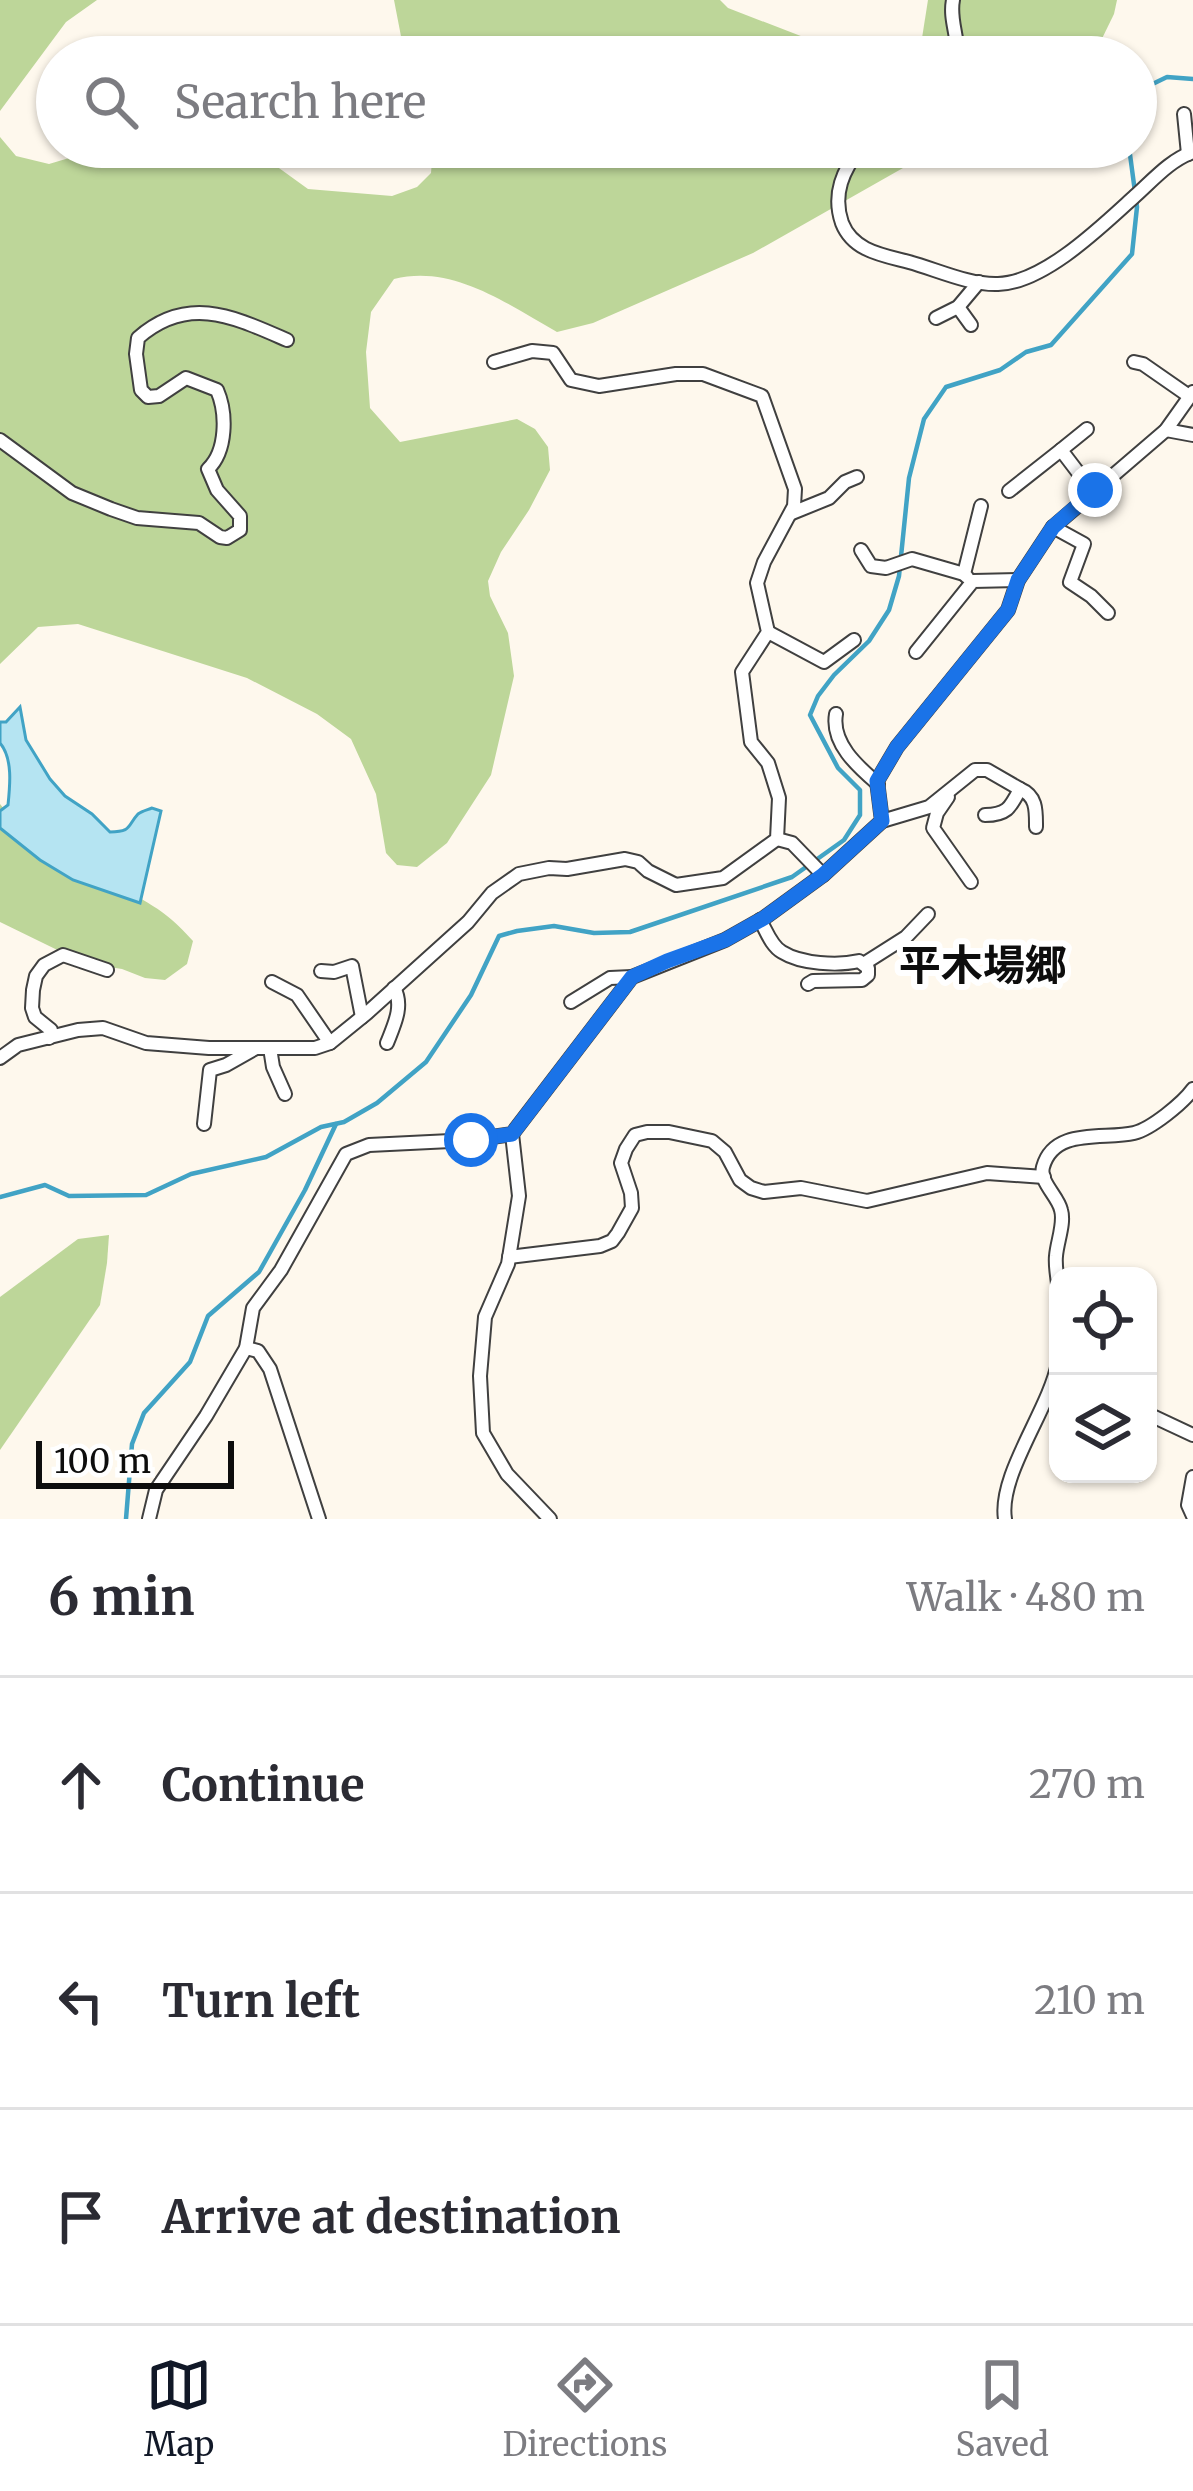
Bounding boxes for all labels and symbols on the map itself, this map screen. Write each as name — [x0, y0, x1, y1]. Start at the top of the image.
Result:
route end — [1068, 463, 1122, 517]
district label: 平木場郷 — [899, 939, 1067, 991]
route start — [444, 1113, 498, 1167]
scale bar — [36, 1435, 234, 1488]

